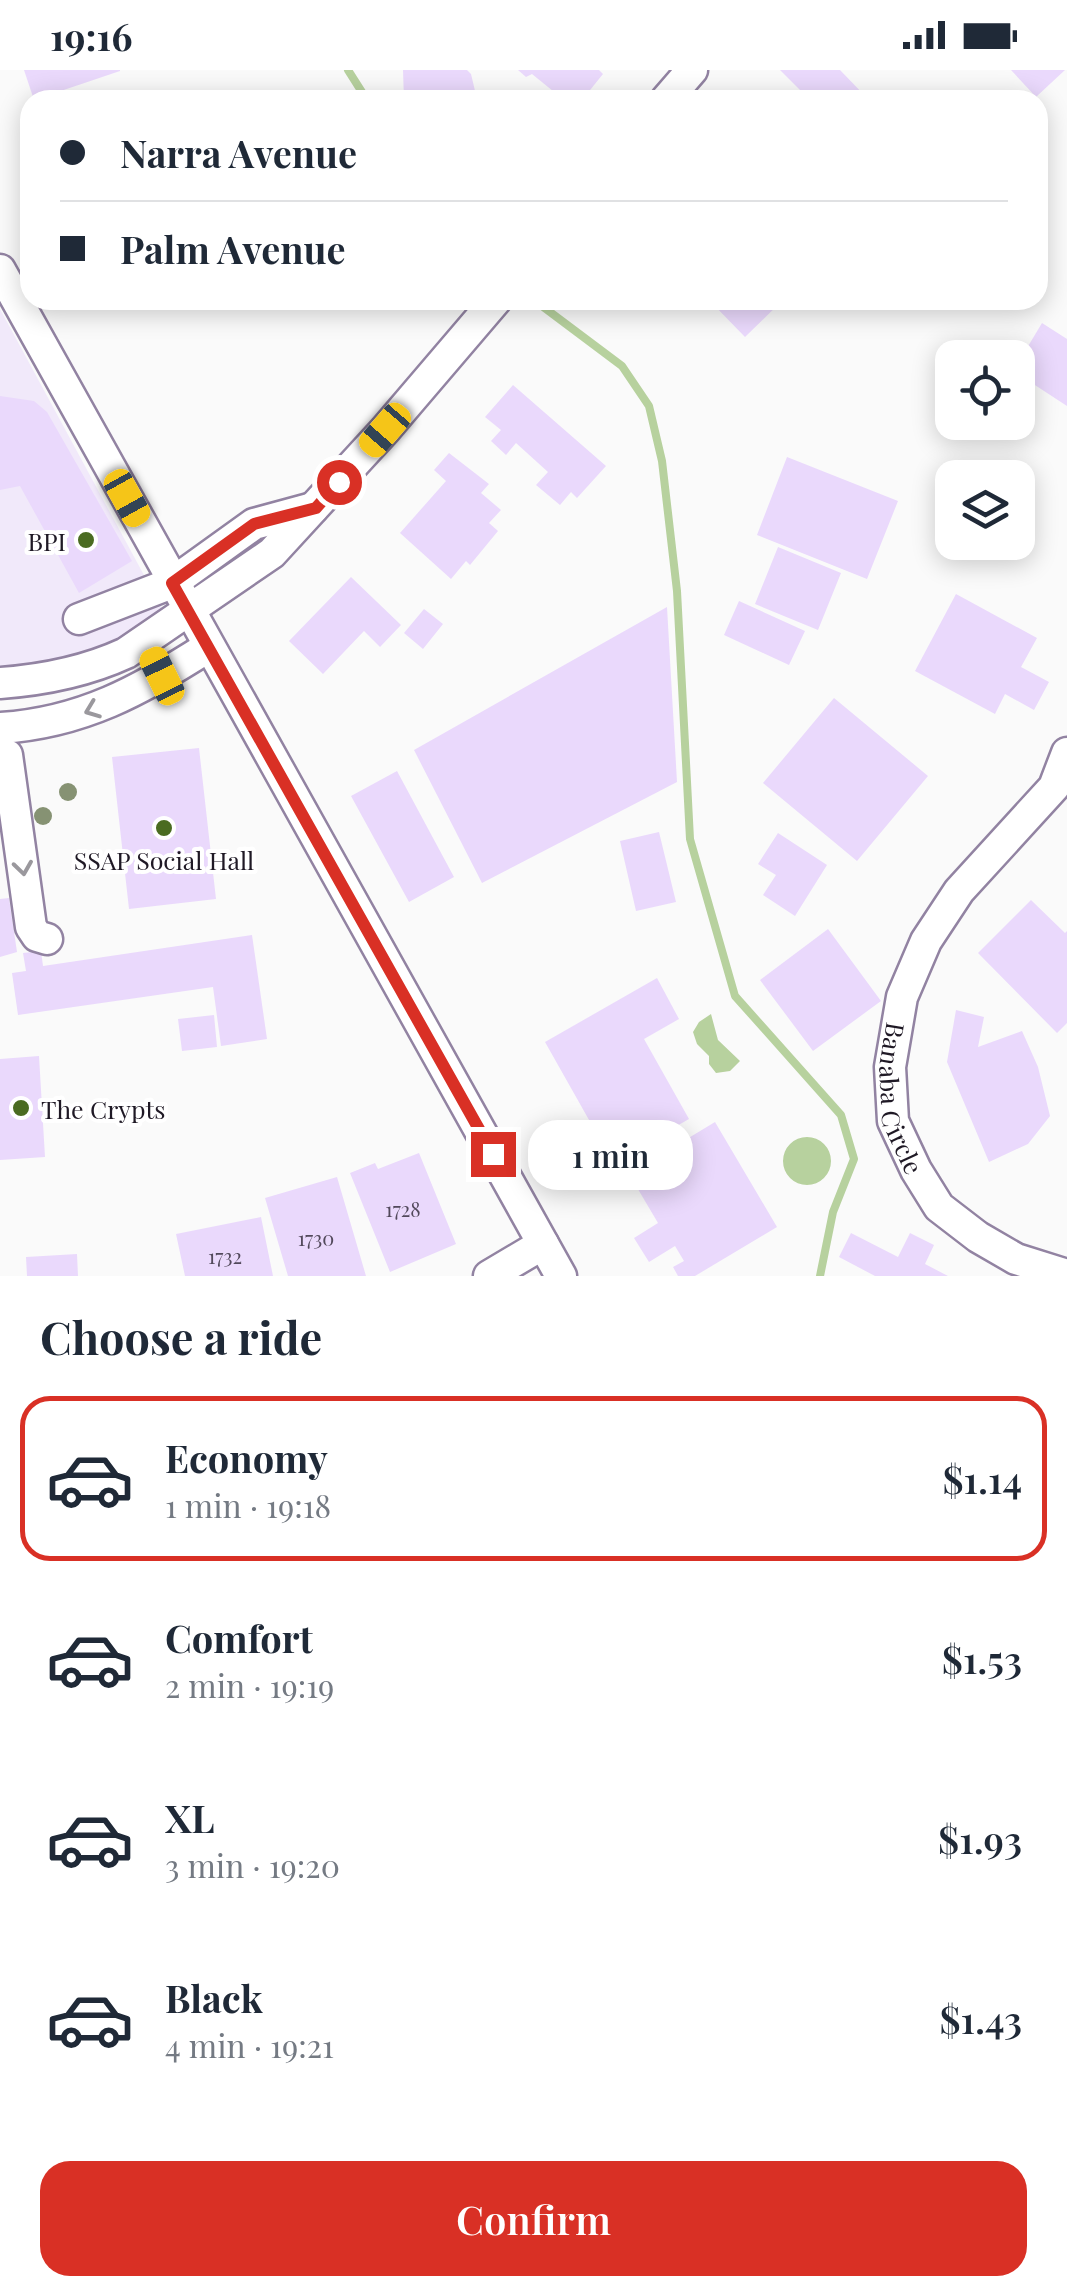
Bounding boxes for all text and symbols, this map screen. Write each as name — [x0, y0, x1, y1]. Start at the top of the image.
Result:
text: 19:16 — [50, 10, 132, 61]
text: Narra Avenue — [120, 127, 357, 178]
text: Palm Avenue — [120, 223, 346, 274]
map controls — [935, 340, 1035, 560]
button: locate — [935, 340, 1035, 440]
car — [354, 398, 416, 462]
route start — [317, 460, 362, 505]
button: layers — [935, 460, 1035, 560]
car — [99, 464, 155, 532]
place label: BPI — [27, 524, 66, 557]
marker: BPI — [75, 529, 97, 551]
car — [135, 642, 189, 710]
one-way arrow — [85, 698, 102, 719]
marker: SSAP Social Hall — [153, 817, 175, 839]
place label: SSAP Social Hall — [74, 843, 254, 876]
one-way arrow — [11, 860, 32, 877]
street label: Banaba Circle — [873, 1020, 932, 1179]
place label: The Crypts — [41, 1092, 165, 1125]
marker: The Crypts — [10, 1097, 32, 1119]
callout: 1 min — [528, 1119, 693, 1189]
route end — [471, 1132, 516, 1177]
text: 1 min — [572, 1133, 649, 1176]
house number: 1728 — [385, 1195, 421, 1222]
house number: 1730 — [298, 1224, 334, 1251]
house number: 1732 — [208, 1242, 242, 1269]
text: Choose a ride — [40, 1306, 322, 1366]
text: Economy — [165, 1432, 328, 1483]
icon: car — [45, 1434, 135, 1524]
text: $1.14 — [942, 1453, 1022, 1504]
text: 1 min · 19:18 — [165, 1483, 331, 1526]
text: Comfort — [165, 1612, 313, 1663]
icon: car — [45, 1614, 135, 1704]
text: $1.53 — [942, 1633, 1022, 1684]
text: 2 min · 19:19 — [165, 1663, 334, 1706]
text: XL — [165, 1792, 214, 1843]
icon: car — [45, 1794, 135, 1884]
text: $1.93 — [938, 1813, 1022, 1864]
text: 3 min · 19:20 — [165, 1843, 340, 1886]
text: Black — [165, 1972, 263, 2023]
icon: car — [45, 1974, 135, 2064]
text: $1.43 — [939, 1993, 1022, 2044]
text: 4 min · 19:21 — [165, 2023, 334, 2066]
button: Confirm — [40, 2161, 1027, 2276]

